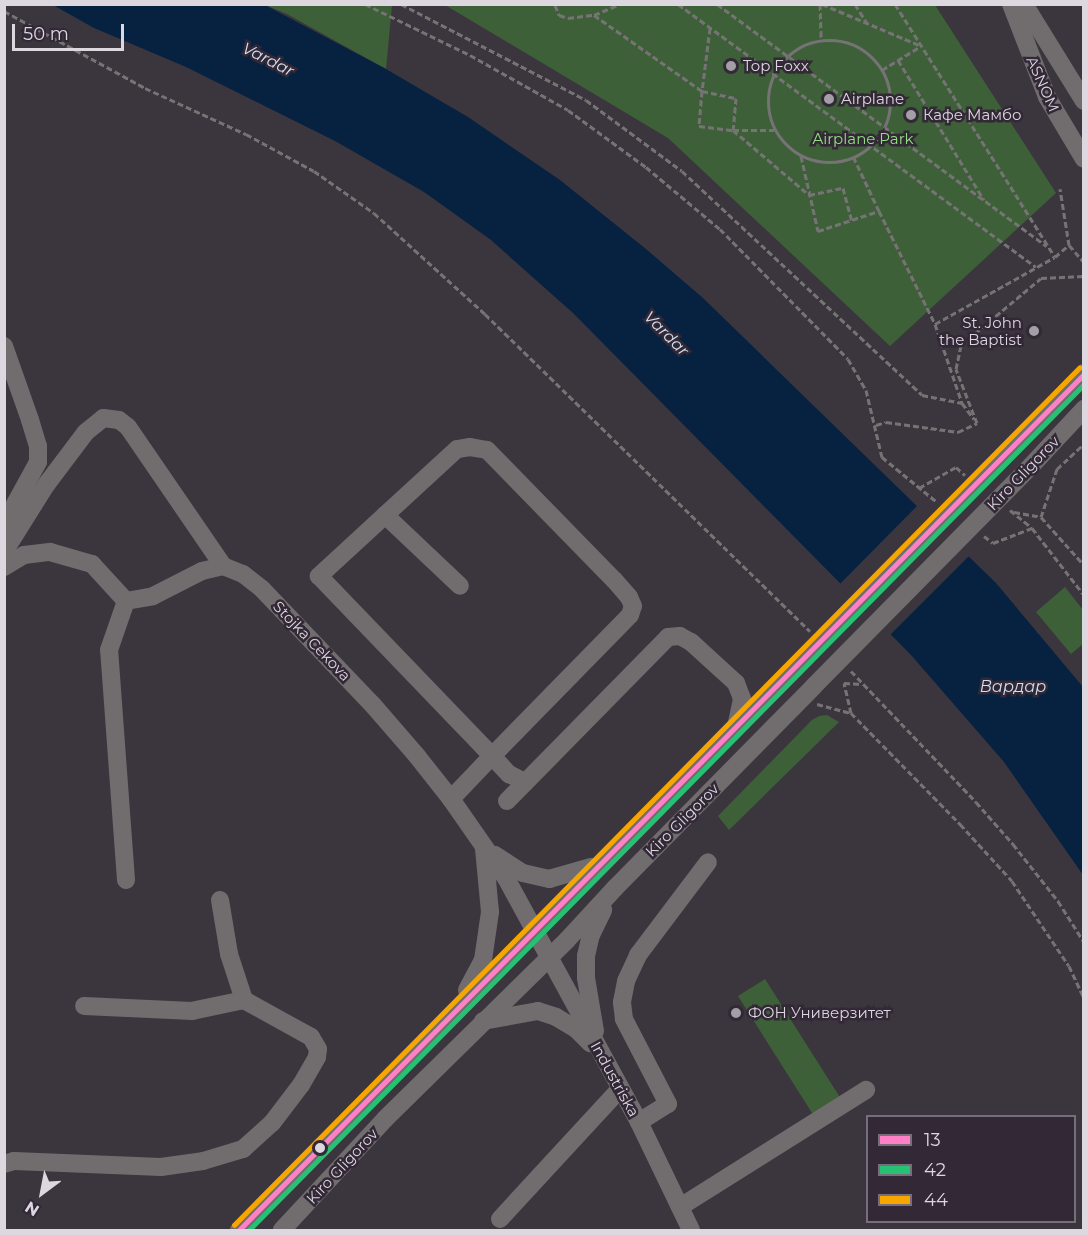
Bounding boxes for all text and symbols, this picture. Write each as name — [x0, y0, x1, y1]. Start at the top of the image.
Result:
scale bar — [15, 12, 128, 50]
text: 50 m — [23, 23, 69, 45]
water label: Vardar — [239, 39, 297, 81]
street label: ASNOM — [1023, 53, 1063, 115]
place label: Top Foxx — [743, 57, 809, 75]
marker: Top Foxx — [724, 59, 738, 73]
place label: Airplane — [841, 90, 904, 108]
marker: Airplane — [822, 92, 836, 106]
place label: Кафе Мамбо — [923, 106, 1021, 124]
marker: Кафе Мамбо — [904, 108, 918, 122]
park label: Airplane Park — [812, 130, 914, 148]
water label: Vardar — [640, 308, 692, 360]
place label: St. John the Baptist — [939, 313, 1022, 348]
marker: St. John the Baptist — [1027, 324, 1041, 338]
street label: Kiro Gligorov — [983, 432, 1063, 514]
street label: Stojka Cekova — [269, 597, 355, 685]
water label: Вардар — [980, 677, 1046, 697]
street label: Kiro Gligorov — [642, 780, 722, 860]
place label: ФОН Универзитет — [748, 1004, 891, 1022]
marker: ФОН Универзитет — [729, 1006, 743, 1020]
street label: Industriska — [587, 1038, 643, 1120]
legend — [866, 1115, 1076, 1223]
street label: Kiro Gligorov — [303, 1125, 381, 1207]
text: 13 — [924, 1129, 941, 1151]
unlabelled marker — [314, 1142, 326, 1154]
text: 42 — [924, 1159, 946, 1181]
north arrow — [12, 1163, 72, 1223]
text: 44 — [924, 1189, 948, 1211]
text: N — [22, 1197, 43, 1220]

